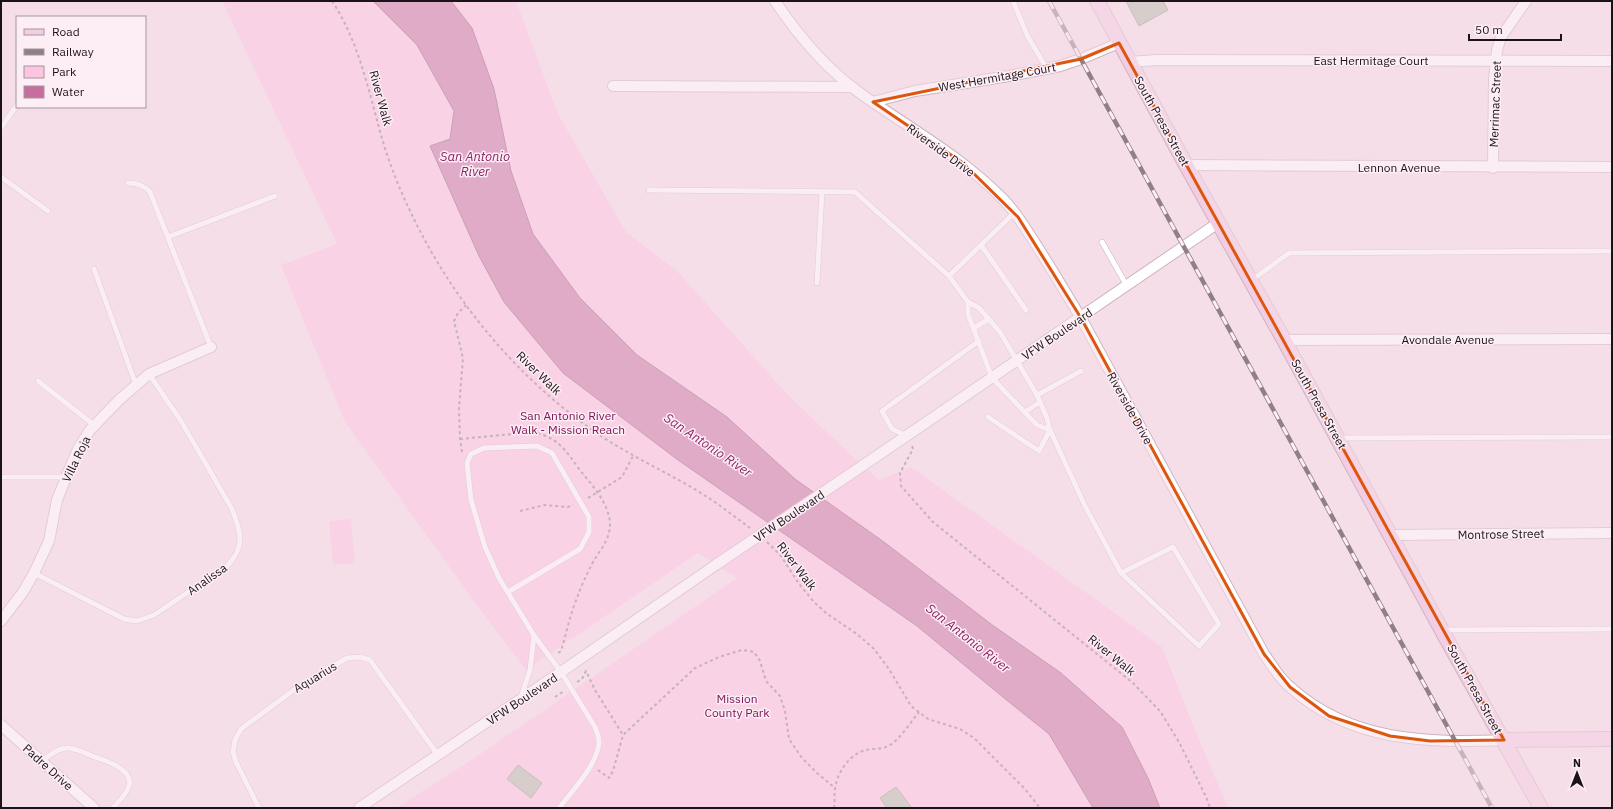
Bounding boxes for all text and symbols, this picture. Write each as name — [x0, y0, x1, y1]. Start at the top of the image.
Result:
legend — [16, 16, 146, 108]
scale bar — [1469, 16, 1561, 42]
text: 50 m — [1475, 22, 1503, 37]
text: Road — [52, 24, 80, 39]
text: Railway — [52, 44, 94, 59]
street label: East Hermitage Court — [1313, 53, 1429, 68]
street label: West Hermitage Court — [937, 59, 1057, 95]
street label: Merrimac Street — [1486, 60, 1504, 148]
text: Park — [52, 64, 77, 79]
street label: River Walk — [366, 69, 396, 128]
street label: South Presa Street — [1131, 73, 1193, 169]
text: Water — [52, 84, 85, 99]
street label: Riverside Drive — [904, 120, 978, 180]
water label: San Antonio River — [440, 148, 510, 180]
street label: Lennon Avenue — [1358, 160, 1441, 175]
street label: VFW Boulevard — [1019, 305, 1095, 363]
street label: Avondale Avenue — [1402, 332, 1495, 347]
street label: River Walk — [513, 348, 565, 399]
street label: South Presa Street — [1288, 356, 1350, 452]
street label: Riverside Drive — [1104, 369, 1156, 447]
park label: San Antonio River Walk - Mission Reach — [511, 408, 625, 437]
water label: San Antonio River — [661, 409, 756, 481]
street label: Villa Roja — [58, 433, 94, 485]
street label: VFW Boulevard — [751, 487, 827, 545]
street label: Montrose Street — [1458, 526, 1544, 542]
street label: River Walk — [774, 539, 821, 594]
street label: Analissa — [184, 560, 230, 598]
water label: San Antonio River — [922, 600, 1015, 677]
street label: River Walk — [1085, 631, 1139, 679]
street label: South Presa Street — [1444, 641, 1506, 737]
street label: Aquarius — [291, 658, 340, 696]
street label: VFW Boulevard — [484, 670, 560, 728]
park label: Mission County Park — [704, 691, 770, 720]
street label: Padre Drive — [20, 741, 76, 794]
north arrow — [1557, 753, 1597, 793]
text: N — [1573, 756, 1581, 770]

